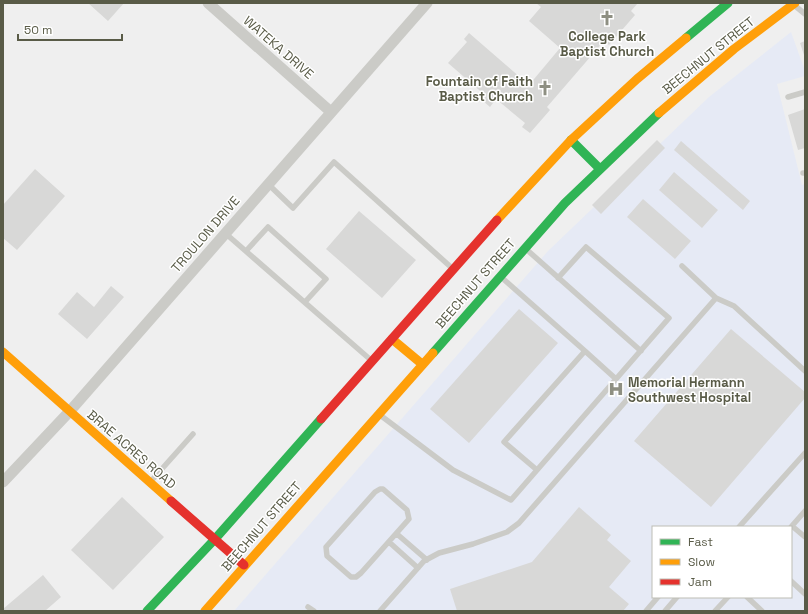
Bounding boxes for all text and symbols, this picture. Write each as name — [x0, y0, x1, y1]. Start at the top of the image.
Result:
church icon: College Park Baptist Church — [598, 9, 616, 27]
street label: WATEKA DRIVE — [240, 12, 317, 83]
street label: BEECHNUT STREET — [659, 13, 758, 98]
scale bar — [18, 16, 122, 42]
text: 50 m — [24, 22, 52, 38]
place label: College Park Baptist Church — [560, 28, 654, 60]
place label: Fountain of Faith Baptist Church — [426, 73, 533, 105]
church icon: Fountain of Faith Baptist Church — [536, 79, 554, 97]
street label: TROULON DRIVE — [167, 192, 243, 276]
street label: BEECHNUT STREET — [432, 235, 519, 332]
place label: Memorial Hermann Southwest Hospital — [628, 374, 751, 406]
hospital icon: Memorial Hermann Southwest Hospital — [607, 380, 625, 398]
street label: BRAE ACRES ROAD — [84, 406, 180, 493]
street label: BEECHNUT STREET — [218, 478, 305, 575]
legend — [652, 526, 792, 598]
text: Fast — [688, 534, 713, 550]
text: Slow — [688, 554, 715, 570]
text: Jam — [688, 574, 712, 590]

